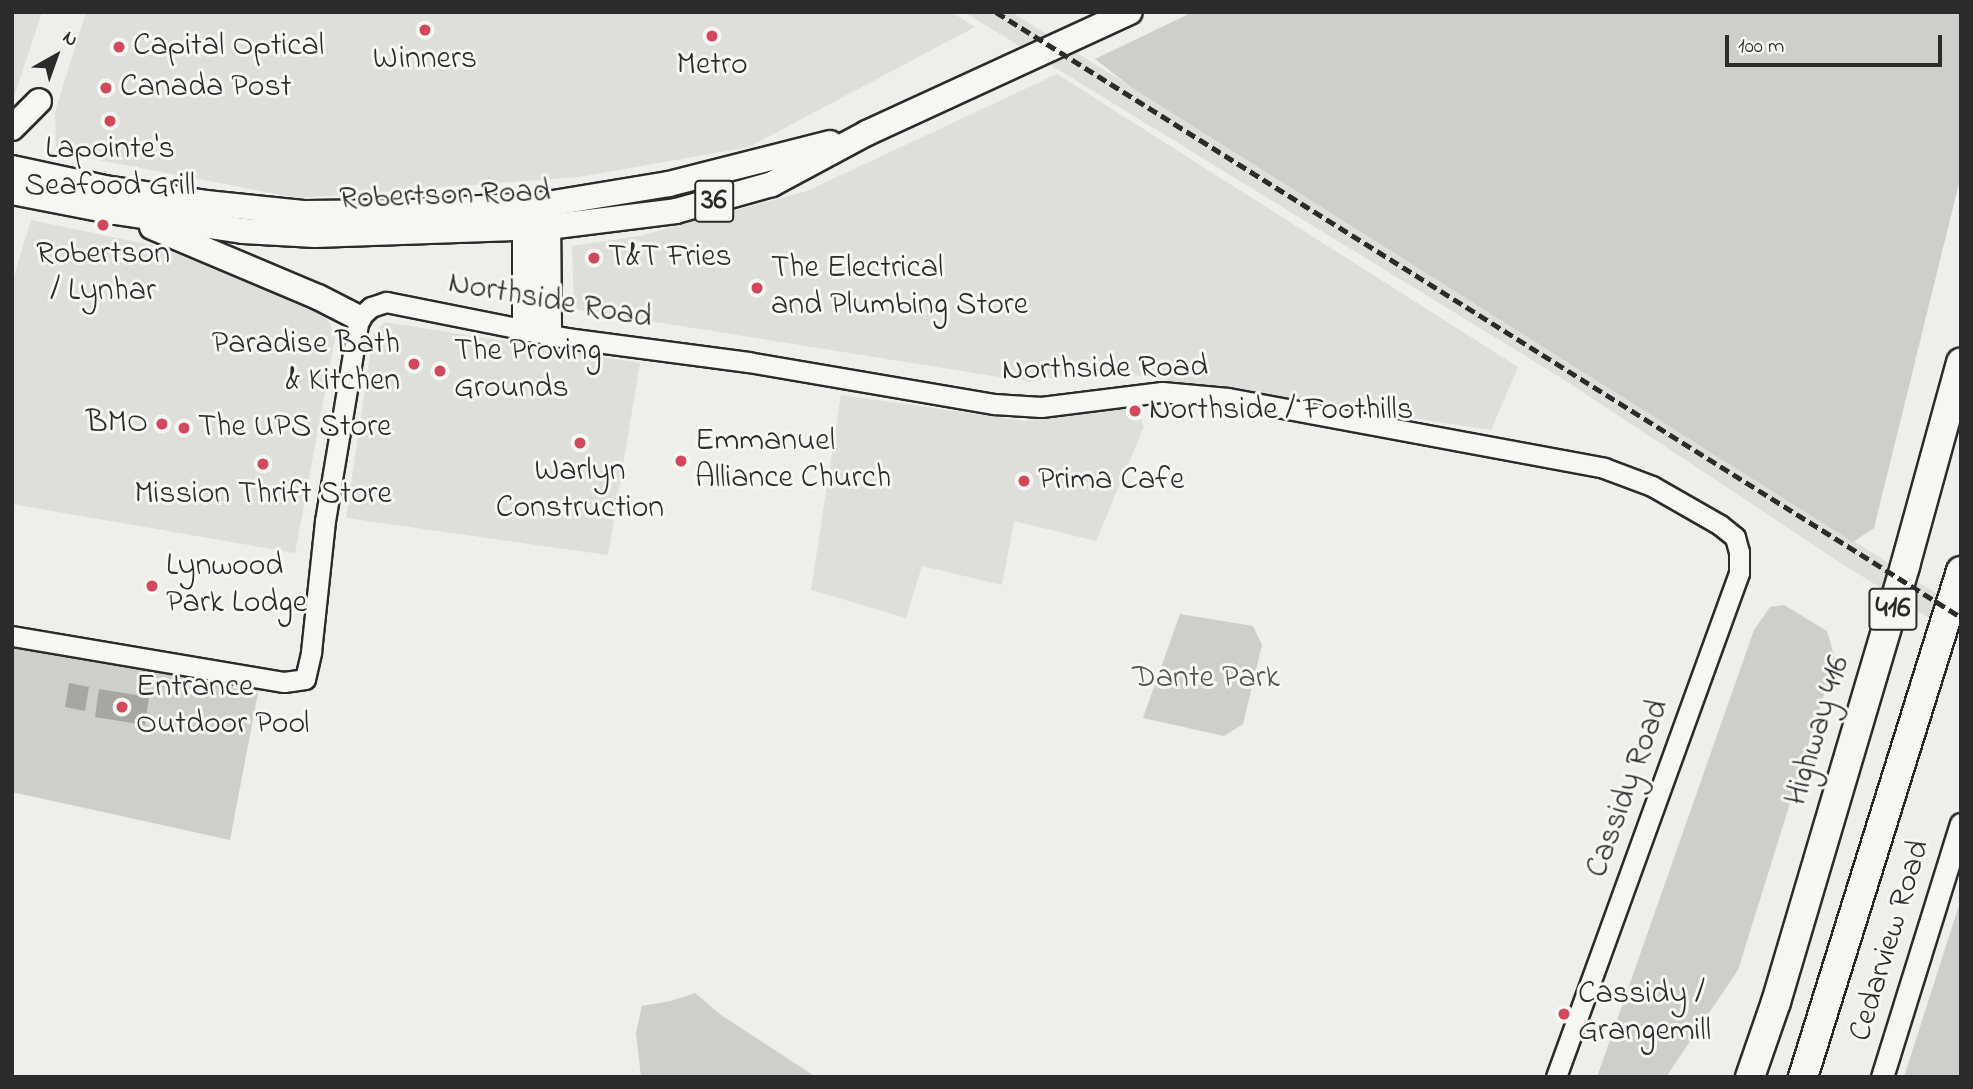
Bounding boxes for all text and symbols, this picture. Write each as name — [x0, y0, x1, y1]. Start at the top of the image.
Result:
north arrow — [21, 21, 91, 91]
scale bar — [1728, 21, 1945, 65]
marker: Winners — [417, 22, 433, 38]
text: N — [56, 25, 83, 54]
place label: Capital Optical — [133, 28, 324, 66]
marker: Metro — [704, 28, 720, 44]
text: 100 m — [1738, 32, 1784, 62]
marker: Capital Optical — [111, 39, 127, 55]
place label: Winners — [373, 41, 477, 79]
place label: Metro — [676, 47, 748, 85]
place label: Canada Post — [120, 69, 291, 107]
marker: Canada Post — [98, 80, 114, 96]
marker: Lapointe's Seafood Grill — [102, 113, 118, 129]
place label: Lapointe's Seafood Grill — [25, 132, 195, 207]
street label: Robertson Road — [339, 174, 551, 220]
road number: 36 — [693, 174, 735, 228]
marker: Robertson / Lynhar — [95, 217, 111, 233]
place label: Robertson / Lynhar — [36, 237, 170, 312]
place label: T&T Fries — [608, 239, 732, 277]
marker: T&T Fries — [586, 250, 602, 266]
place label: The Electrical and Plumbing Store — [771, 251, 1028, 326]
street label: Northside Road — [445, 265, 655, 339]
marker: The Electrical and Plumbing Store — [749, 280, 765, 296]
place label: Paradise Bath & Kitchen — [212, 327, 400, 402]
place label: The Proving Grounds — [454, 334, 601, 409]
street label: Northside Road — [1002, 349, 1208, 391]
marker: Paradise Bath & Kitchen — [406, 356, 422, 372]
marker: The Proving Grounds — [432, 363, 448, 379]
place label: Northside / Foothills — [1149, 392, 1413, 430]
marker: Northside / Foothills — [1127, 403, 1143, 419]
place label: BMO — [86, 405, 148, 443]
place label: The UPS Store — [198, 409, 391, 447]
marker: BMO — [154, 416, 170, 432]
marker: The UPS Store — [176, 420, 192, 436]
place label: Emmanuel Alliance Church — [695, 424, 891, 499]
marker: Warlyn Construction — [572, 435, 588, 451]
marker: Emmanuel Alliance Church — [673, 453, 689, 469]
place label: Warlyn Construction — [496, 454, 664, 529]
marker: Mission Thrift Store — [255, 456, 271, 472]
place label: Prima Cafe — [1038, 462, 1184, 500]
marker: Prima Cafe — [1016, 473, 1032, 489]
place label: Mission Thrift Store — [134, 476, 392, 514]
place label: Lynwood Park Lodge — [166, 549, 307, 624]
marker: Lynwood Park Lodge — [144, 578, 160, 594]
road number: 416 — [1867, 582, 1919, 636]
street label: Highway 416 — [1778, 652, 1860, 810]
park label: Dante Park — [1132, 660, 1280, 698]
place label: Entrance Outdoor Pool — [136, 670, 309, 745]
street label: Cassidy Road — [1579, 695, 1679, 883]
marker: Entrance Outdoor Pool — [114, 699, 130, 715]
street label: Cedarview Road — [1842, 836, 1940, 1046]
place label: Cassidy / Grangemill — [1578, 977, 1711, 1052]
marker: Cassidy / Grangemill — [1556, 1006, 1572, 1022]

